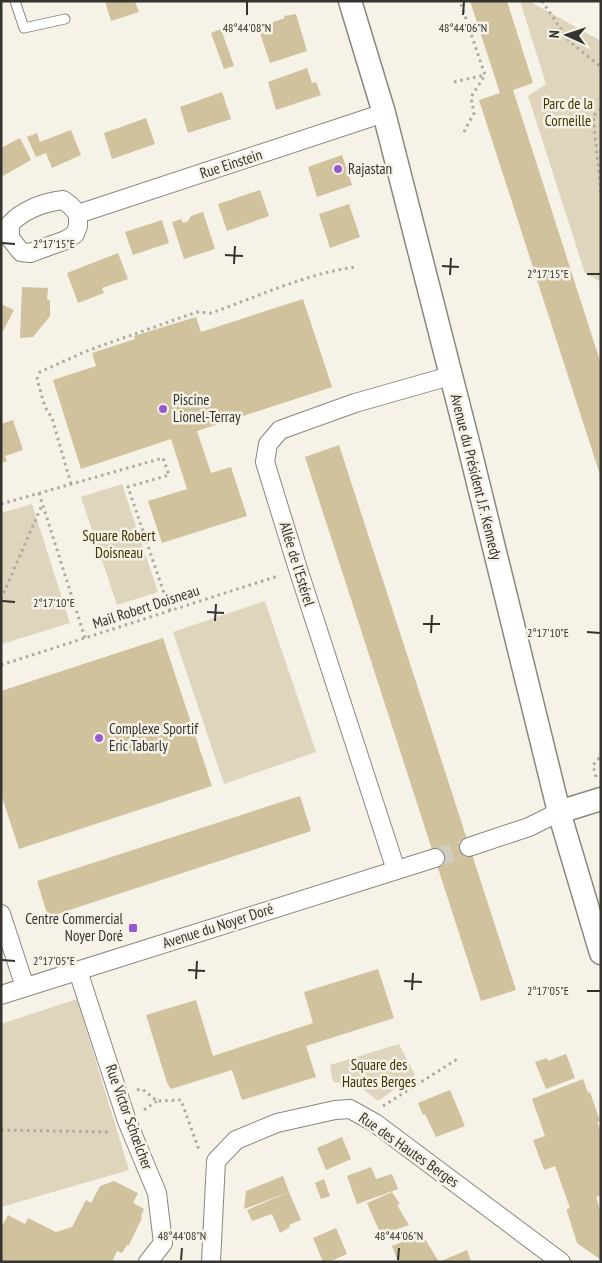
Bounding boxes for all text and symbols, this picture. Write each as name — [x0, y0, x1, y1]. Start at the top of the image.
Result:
north arrow — [542, 10, 592, 60]
text: 48°44'08"N — [223, 20, 271, 35]
text: 48°44'06"N — [439, 20, 487, 35]
text: N — [545, 30, 563, 39]
park label: Parc de la Corneille — [543, 94, 593, 130]
street label: Rue Einstein — [197, 145, 264, 183]
place label: Rajastan — [348, 159, 392, 178]
marker: Rajastan — [332, 163, 344, 175]
text: 2°17'15"E — [33, 236, 75, 251]
text: 2°17'15"E — [527, 266, 569, 281]
place label: Piscine Lionel-Terray — [173, 390, 241, 426]
street label: Avenue du Président J.F. Kennedy — [447, 392, 506, 562]
marker: Piscine Lionel-Terray — [157, 403, 169, 415]
street label: Allée de l'Estérel — [276, 519, 319, 609]
park label: Square Robert Doisneau — [82, 526, 156, 562]
street label: Mail Robert Doisneau — [90, 580, 202, 633]
text: 2°17'10"E — [33, 595, 75, 610]
text: 2°17'10"E — [527, 625, 569, 640]
place label: Complexe Sportif Eric Tabarly — [109, 719, 199, 755]
marker: Complexe Sportif Eric Tabarly — [93, 732, 105, 744]
street label: Avenue du Noyer Doré — [160, 899, 276, 952]
place label: Centre Commercial Noyer Doré — [25, 909, 123, 945]
marker: Centre Commercial Noyer Doré — [127, 922, 139, 934]
text: 2°17'05"E — [33, 953, 75, 968]
text: 2°17'05"E — [527, 983, 569, 998]
park label: Square des Hautes Berges — [342, 1055, 416, 1091]
street label: Rue Victor Schœlcher — [102, 1062, 158, 1173]
street label: Rue des Hautes Berges — [355, 1108, 463, 1191]
text: 48°44'08"N — [158, 1228, 206, 1243]
text: 48°44'06"N — [375, 1228, 423, 1243]

